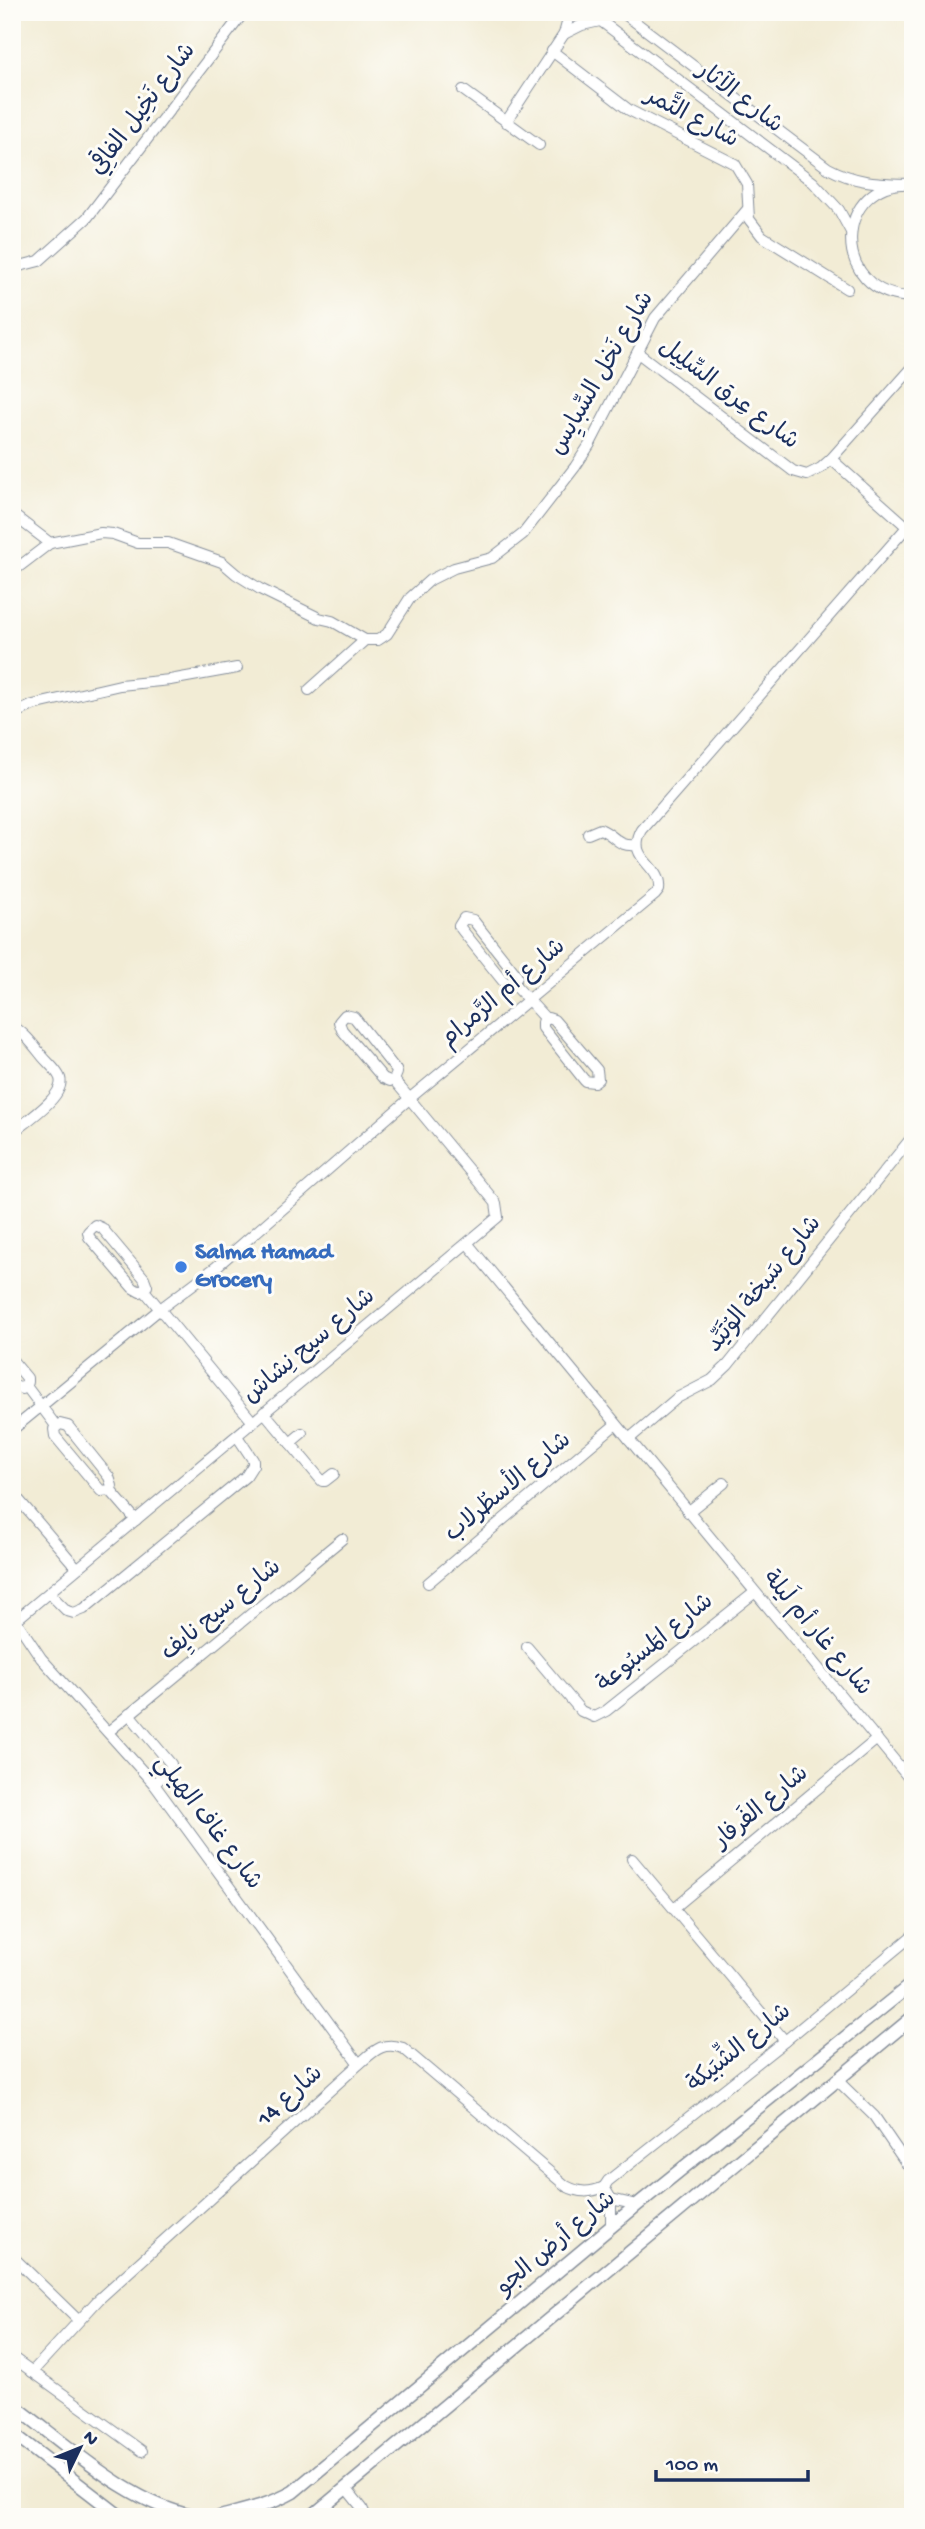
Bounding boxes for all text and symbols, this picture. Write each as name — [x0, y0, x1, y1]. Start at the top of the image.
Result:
street label: شارع نَخِيل الفاقِي — [81, 35, 203, 182]
street label: شارع الآثار — [689, 53, 790, 141]
street label: شارع التَّمر — [637, 77, 745, 156]
street label: شارع نَخل السِّبايِس — [543, 286, 662, 462]
street label: شارع عِرق السِّلِيل — [652, 332, 804, 457]
street label: شارع أم الرَّمرام — [433, 930, 573, 1056]
street label: شارع سَبخة الوُتَيِّد — [700, 1210, 829, 1359]
place label: Salma Hamad Grocery — [195, 1239, 335, 1296]
marker: Salma Hamad Grocery — [173, 1259, 189, 1275]
street label: شارع سيح نِشاش — [238, 1283, 382, 1411]
street label: شارع الأسطُرلاب — [436, 1422, 578, 1549]
street label: شارع سيح نايِف — [156, 1554, 289, 1669]
street label: شارع غار أم لَيلة — [755, 1562, 881, 1703]
street label: شارع المَسبُوعة — [592, 1588, 720, 1700]
street label: شارع غاف الهيلي — [144, 1750, 267, 1898]
street label: شارع الفَرفار — [705, 1757, 815, 1857]
street label: شارع الشِّبَيكة — [677, 1992, 798, 2100]
street label: شارع 14 — [251, 2060, 330, 2135]
street label: شارع أرض الجو — [488, 2182, 623, 2303]
north arrow — [46, 2414, 116, 2484]
text: N — [77, 2426, 103, 2451]
scale bar — [656, 2438, 808, 2482]
text: 100 m — [665, 2454, 718, 2479]

